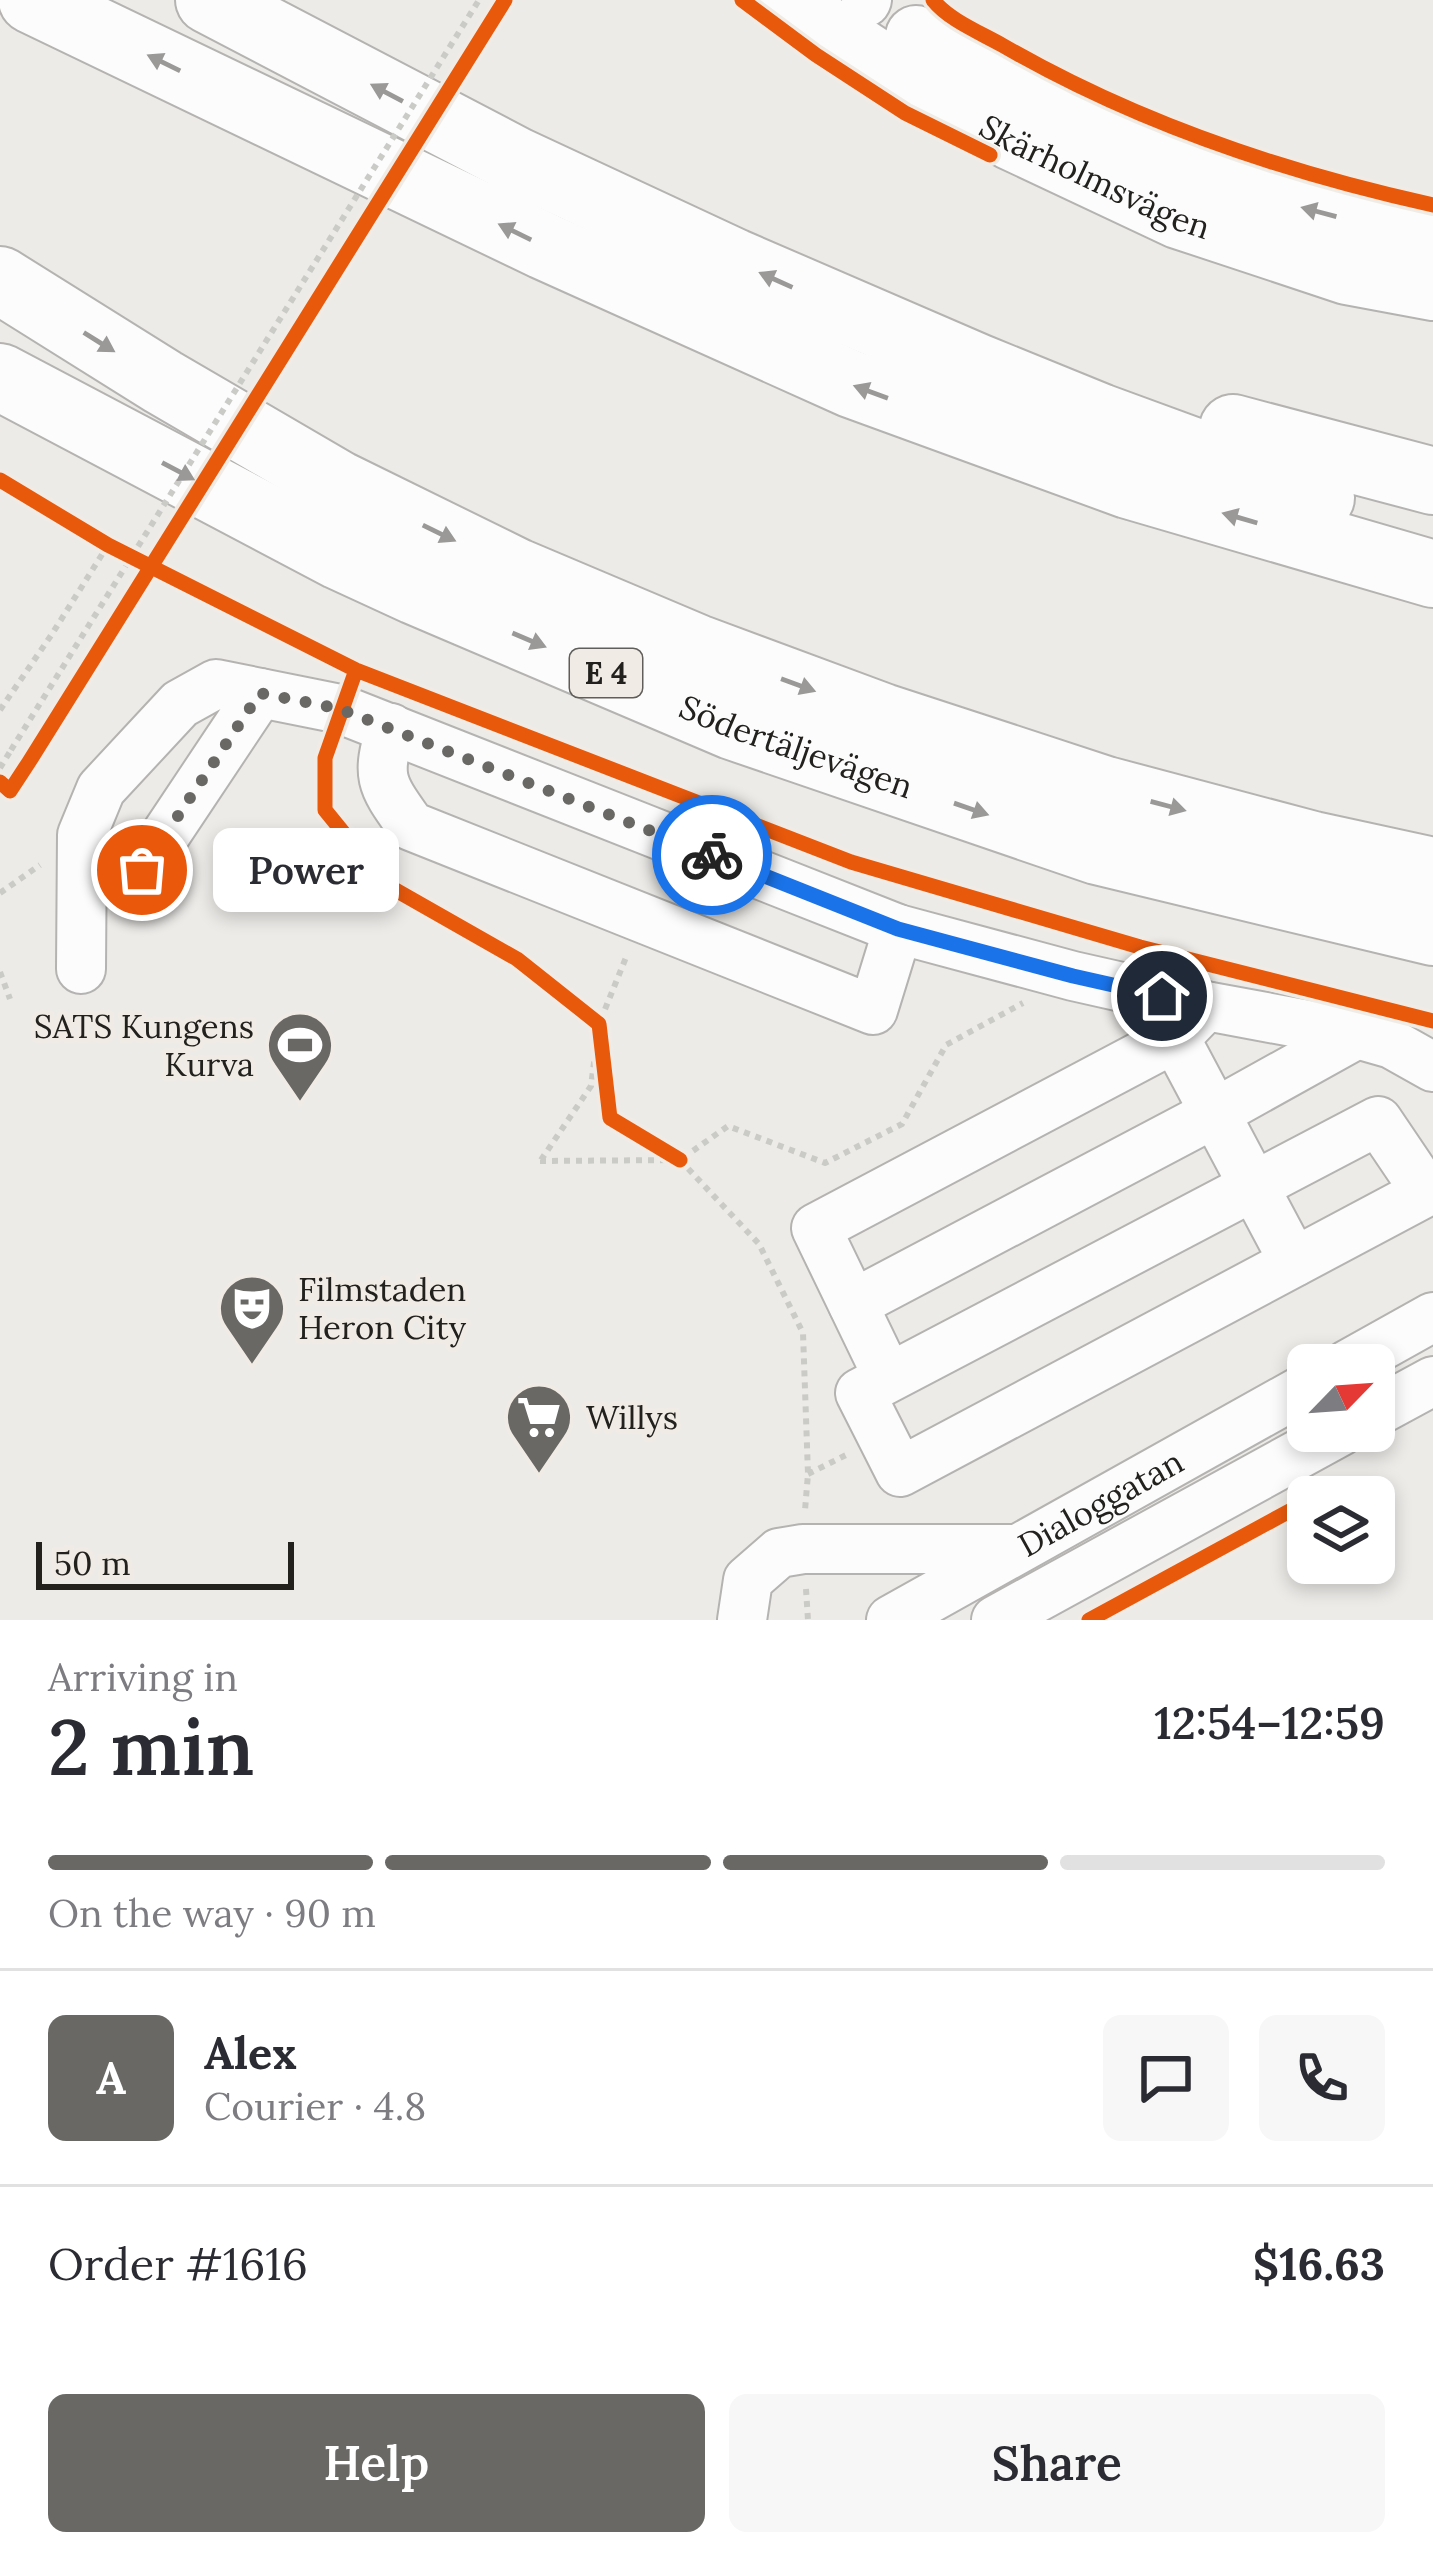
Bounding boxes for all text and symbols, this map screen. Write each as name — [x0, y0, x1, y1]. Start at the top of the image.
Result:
one-way arrow — [146, 53, 181, 73]
one-way arrow — [370, 84, 404, 104]
street label: Skärholmsvägen — [972, 105, 1216, 248]
one-way arrow — [1300, 201, 1337, 220]
one-way arrow — [497, 222, 532, 242]
one-way arrow — [759, 269, 794, 289]
one-way arrow — [83, 331, 115, 353]
one-way arrow — [853, 381, 889, 400]
one-way arrow — [160, 460, 195, 481]
one-way arrow — [1221, 508, 1258, 526]
one-way arrow — [422, 523, 456, 543]
one-way arrow — [511, 631, 547, 650]
road number: E 4 — [570, 649, 642, 697]
one-way arrow — [780, 677, 816, 696]
street label: Södertäljevägen — [673, 685, 918, 807]
courier — [652, 795, 772, 915]
one-way arrow — [1150, 798, 1187, 817]
one-way arrow — [954, 800, 990, 819]
pin — [91, 819, 193, 921]
icon: bike — [679, 822, 745, 888]
callout: Power — [214, 828, 400, 912]
icon: bag — [109, 837, 175, 903]
text: Power — [248, 845, 364, 895]
pin — [1111, 945, 1213, 1047]
icon: home — [1129, 963, 1195, 1029]
place label: SATS Kungens Kurva — [34, 1005, 254, 1085]
sports icon: SATS Kungens Kurva — [265, 1010, 335, 1104]
place label: Filmstaden Heron City — [298, 1268, 467, 1348]
theatre icon: Filmstaden Heron City — [217, 1273, 287, 1367]
north arrow — [1287, 1344, 1395, 1452]
map controls — [1287, 1344, 1395, 1584]
supermarket icon: Willys — [504, 1382, 574, 1476]
place label: Willys — [586, 1396, 678, 1438]
street label: Dialoggatan — [1011, 1440, 1190, 1566]
button: layers — [1287, 1476, 1395, 1584]
scale bar — [36, 1536, 294, 1589]
text: 50 m — [54, 1542, 131, 1584]
text: Arriving in — [48, 1652, 238, 1702]
text: 12:54–12:59 — [1154, 1694, 1385, 1751]
text: 2 min — [48, 1697, 255, 1796]
text: On the way · 90 m — [48, 1888, 376, 1938]
button: chat — [1103, 2015, 1229, 2141]
button: phone — [1259, 2015, 1385, 2141]
text: Alex — [204, 2024, 297, 2081]
text: A — [96, 2049, 126, 2106]
text: Courier · 4.8 — [204, 2081, 426, 2131]
text: Order #1616 — [48, 2235, 308, 2292]
text: $16.63 — [1253, 2235, 1385, 2292]
button: Help — [48, 2394, 705, 2532]
button: Share — [729, 2394, 1385, 2532]

